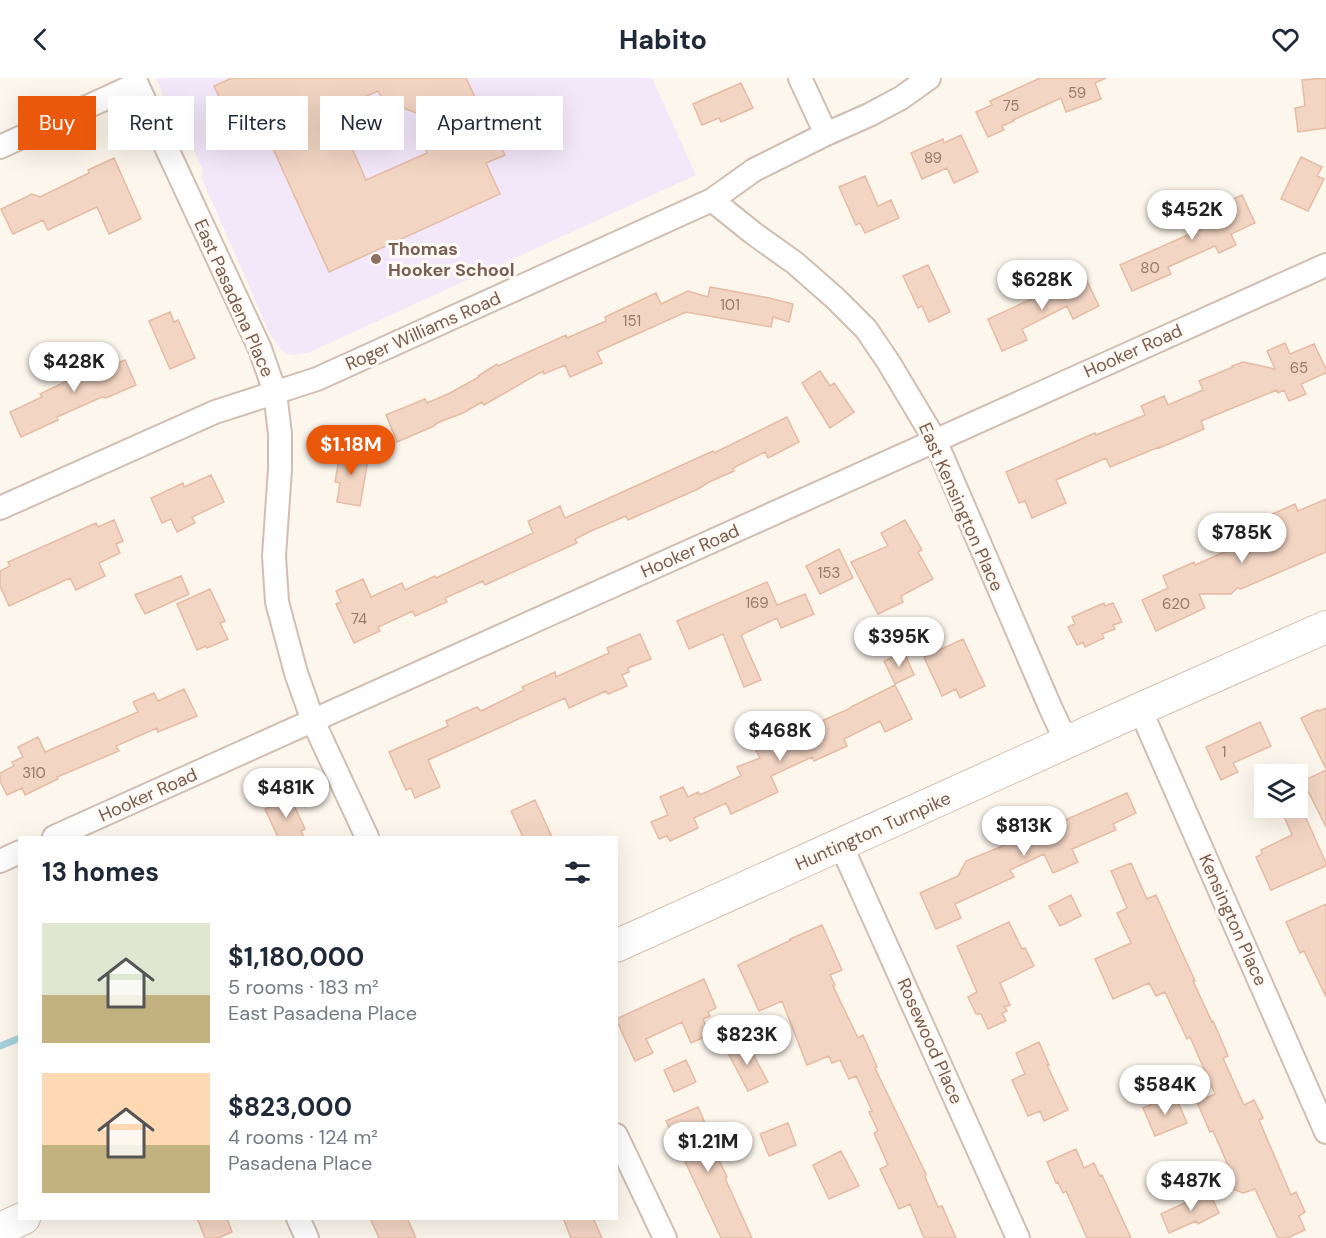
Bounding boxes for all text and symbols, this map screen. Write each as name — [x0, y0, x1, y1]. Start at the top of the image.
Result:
text: Habito — [619, 22, 707, 57]
icon: back — [24, 23, 57, 56]
icon: heart — [1269, 23, 1302, 56]
house number: 59 — [1068, 83, 1086, 103]
chip: Buy — [18, 96, 96, 150]
chip: Rent — [108, 96, 194, 150]
chip: Filters — [206, 96, 308, 150]
chip: New — [320, 96, 404, 150]
chip: Apartment — [416, 96, 563, 150]
house number: 75 — [1003, 96, 1019, 116]
house number: 89 — [924, 148, 942, 168]
pin: $452K — [1150, 190, 1234, 241]
text: $452K — [1161, 196, 1223, 222]
street label: East Pasadena Place — [188, 215, 280, 381]
place label: Thomas Hooker School — [388, 237, 515, 282]
marker: Thomas Hooker School — [369, 252, 383, 266]
house number: 80 — [1140, 258, 1160, 278]
pin: $628K — [1000, 260, 1084, 311]
text: $628K — [1011, 266, 1073, 292]
street label: Roger Williams Road — [342, 286, 504, 376]
house number: 101 — [720, 295, 740, 315]
house number: 151 — [623, 311, 641, 331]
street label: Hooker Road — [1080, 319, 1186, 383]
pin: $428K — [32, 342, 116, 393]
text: $428K — [43, 348, 105, 374]
house number: 65 — [1290, 358, 1308, 378]
street label: East Kensington Place — [913, 419, 1009, 595]
pin: $1.18M — [302, 425, 400, 476]
text: $1.18M — [320, 431, 382, 457]
pin: $785K — [1200, 513, 1284, 564]
street label: Hooker Road — [637, 519, 743, 583]
text: $785K — [1212, 519, 1272, 545]
house number: 153 — [818, 563, 840, 583]
house number: 169 — [745, 593, 769, 613]
house number: 620 — [1162, 594, 1190, 614]
house number: 74 — [351, 609, 367, 629]
pin: $395K — [857, 617, 941, 668]
text: $395K — [868, 623, 930, 649]
pin: $468K — [738, 711, 822, 762]
text: $468K — [748, 717, 812, 743]
house number: 1 — [1222, 742, 1226, 762]
house number: 310 — [22, 763, 46, 783]
street label: Hooker Road — [95, 763, 201, 827]
map controls — [1254, 764, 1308, 818]
button: layers — [1254, 764, 1308, 818]
pin: $481K — [244, 768, 328, 819]
text: $481K — [257, 774, 315, 800]
street label: Huntington Turnpike — [791, 786, 955, 876]
pin: $813K — [982, 806, 1066, 857]
text: $813K — [996, 812, 1052, 838]
street label: Kensington Place — [1193, 850, 1273, 990]
text: 13 homes — [42, 855, 159, 889]
icon: filters — [561, 856, 594, 889]
text: $1,180,000 — [228, 940, 364, 974]
icon: home — [90, 947, 162, 1019]
text: 5 rooms · 183 m² — [228, 974, 379, 1000]
street label: Rosewood Place — [892, 974, 968, 1108]
text: East Pasadena Place — [228, 1000, 417, 1026]
pin: $823K — [705, 1015, 789, 1066]
text: $823K — [716, 1021, 778, 1047]
pin: $584K — [1123, 1065, 1207, 1116]
text: $584K — [1133, 1071, 1197, 1097]
text: $823,000 — [228, 1090, 352, 1124]
icon: home — [90, 1097, 162, 1169]
pin: $1.21M — [659, 1122, 757, 1173]
text: 4 rooms · 124 m² — [228, 1124, 378, 1150]
text: $1.21M — [678, 1128, 738, 1154]
text: Pasadena Place — [228, 1150, 372, 1176]
pin: $487K — [1149, 1161, 1233, 1212]
text: $487K — [1160, 1167, 1222, 1193]

